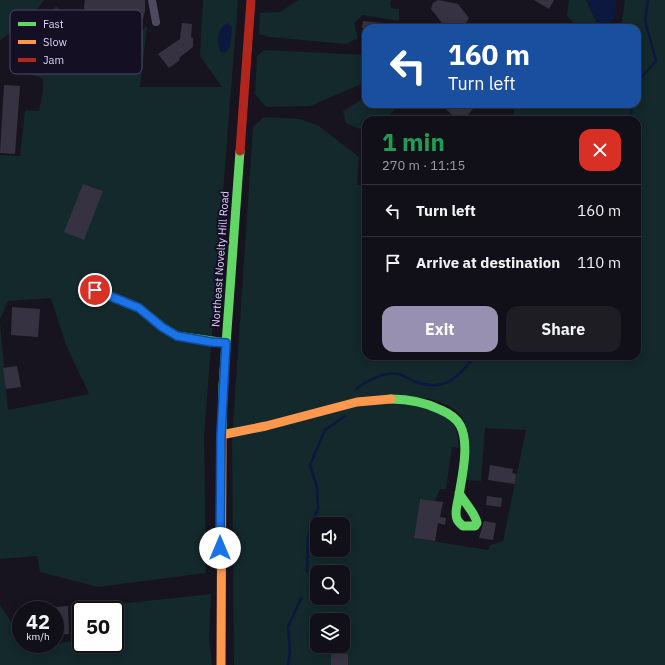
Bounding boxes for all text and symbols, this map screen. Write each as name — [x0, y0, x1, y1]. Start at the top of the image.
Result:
legend — [10, 10, 142, 74]
text: Fast — [43, 17, 64, 31]
text: Slow — [43, 35, 67, 49]
text: 160 m — [448, 36, 530, 73]
icon: left — [382, 40, 434, 92]
text: Jam — [43, 53, 64, 67]
text: Turn left — [448, 72, 516, 95]
text: 1 min — [382, 126, 445, 158]
button: close — [579, 129, 621, 171]
text: 270 m · 11:15 — [382, 157, 465, 174]
street label: Northeast Novelty Hill Road — [208, 191, 232, 327]
icon: left — [382, 200, 404, 222]
text: Turn left — [416, 201, 476, 220]
text: 160 m — [577, 201, 621, 220]
icon: arrive — [382, 252, 404, 274]
text: Arrive at destination — [416, 253, 560, 272]
text: 110 m — [577, 253, 621, 272]
pin — [78, 273, 112, 307]
icon: arrive — [84, 279, 106, 301]
button: Exit — [382, 306, 498, 352]
button: Share — [506, 306, 621, 352]
map controls — [310, 517, 350, 653]
button: sound — [310, 517, 350, 557]
position arrow — [199, 527, 241, 569]
button: search — [310, 565, 350, 605]
speed limit sign: 50 — [72, 601, 124, 653]
text: 42 — [26, 608, 50, 635]
button: layers — [310, 613, 350, 653]
text: km/h — [26, 630, 50, 643]

